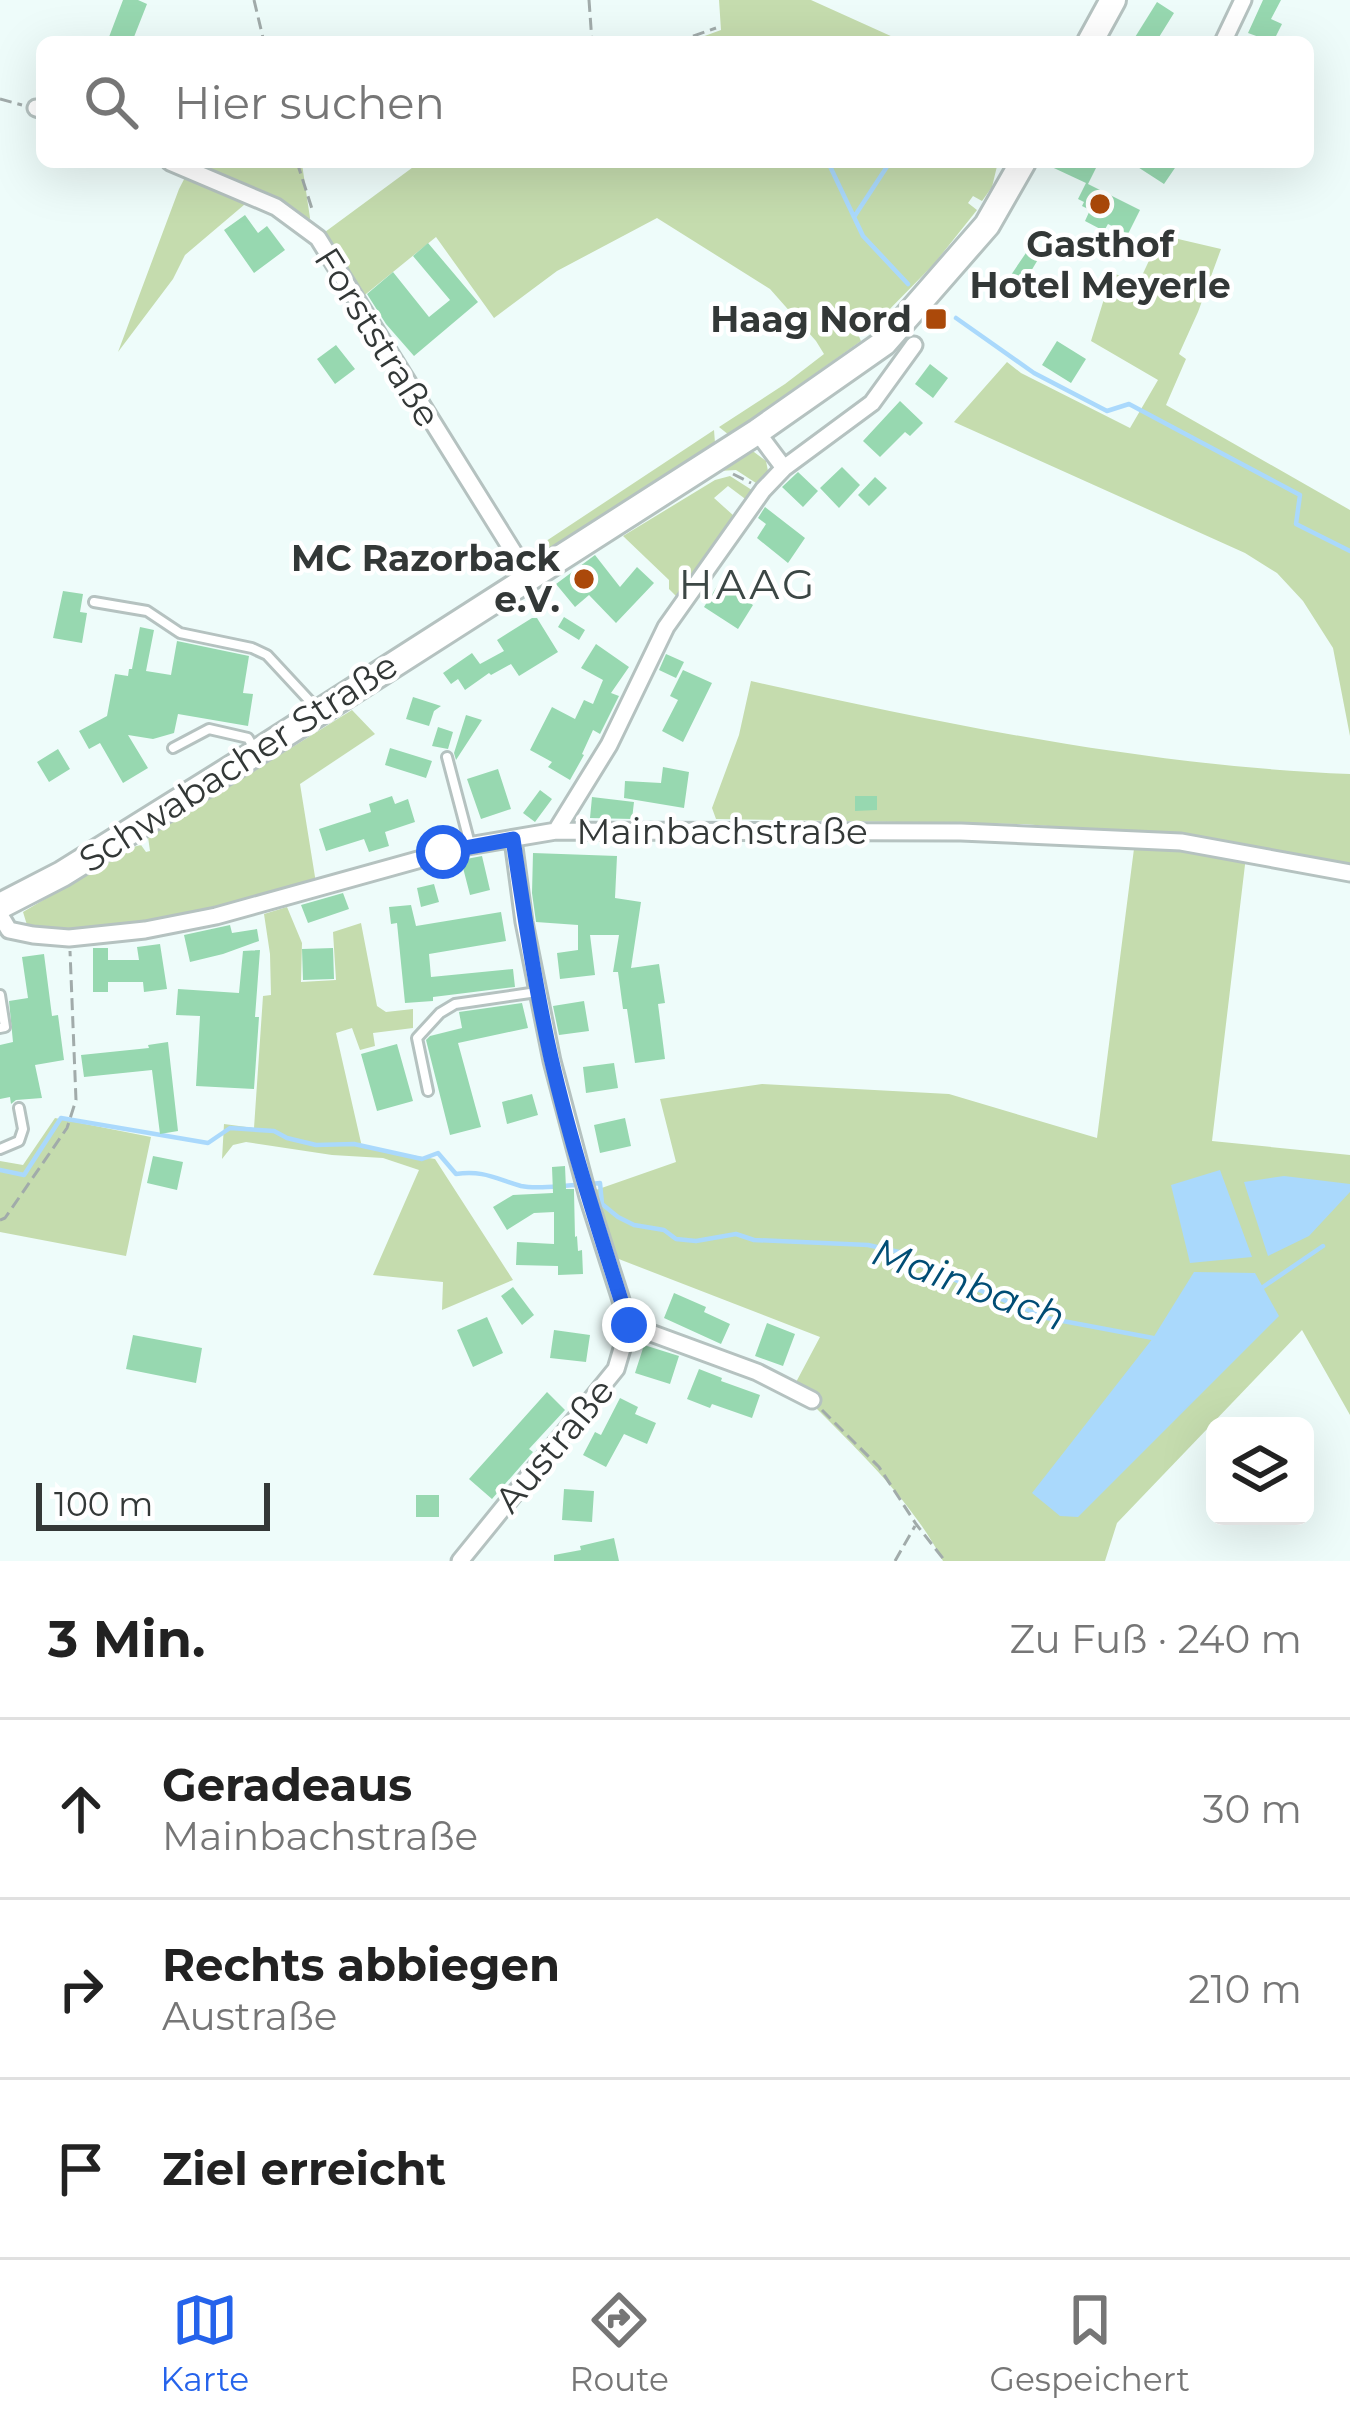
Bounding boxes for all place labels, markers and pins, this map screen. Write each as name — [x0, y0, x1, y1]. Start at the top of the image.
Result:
marker: Gasthof Hotel Meyerle — [1087, 191, 1113, 217]
place label: Gasthof Hotel Meyerle — [969, 222, 1231, 307]
place label: Haag Nord — [710, 297, 912, 341]
marker: Haag Nord — [923, 306, 949, 332]
place label: MC Razorback e.V. — [291, 536, 560, 621]
marker: MC Razorback e.V. — [571, 566, 597, 592]

